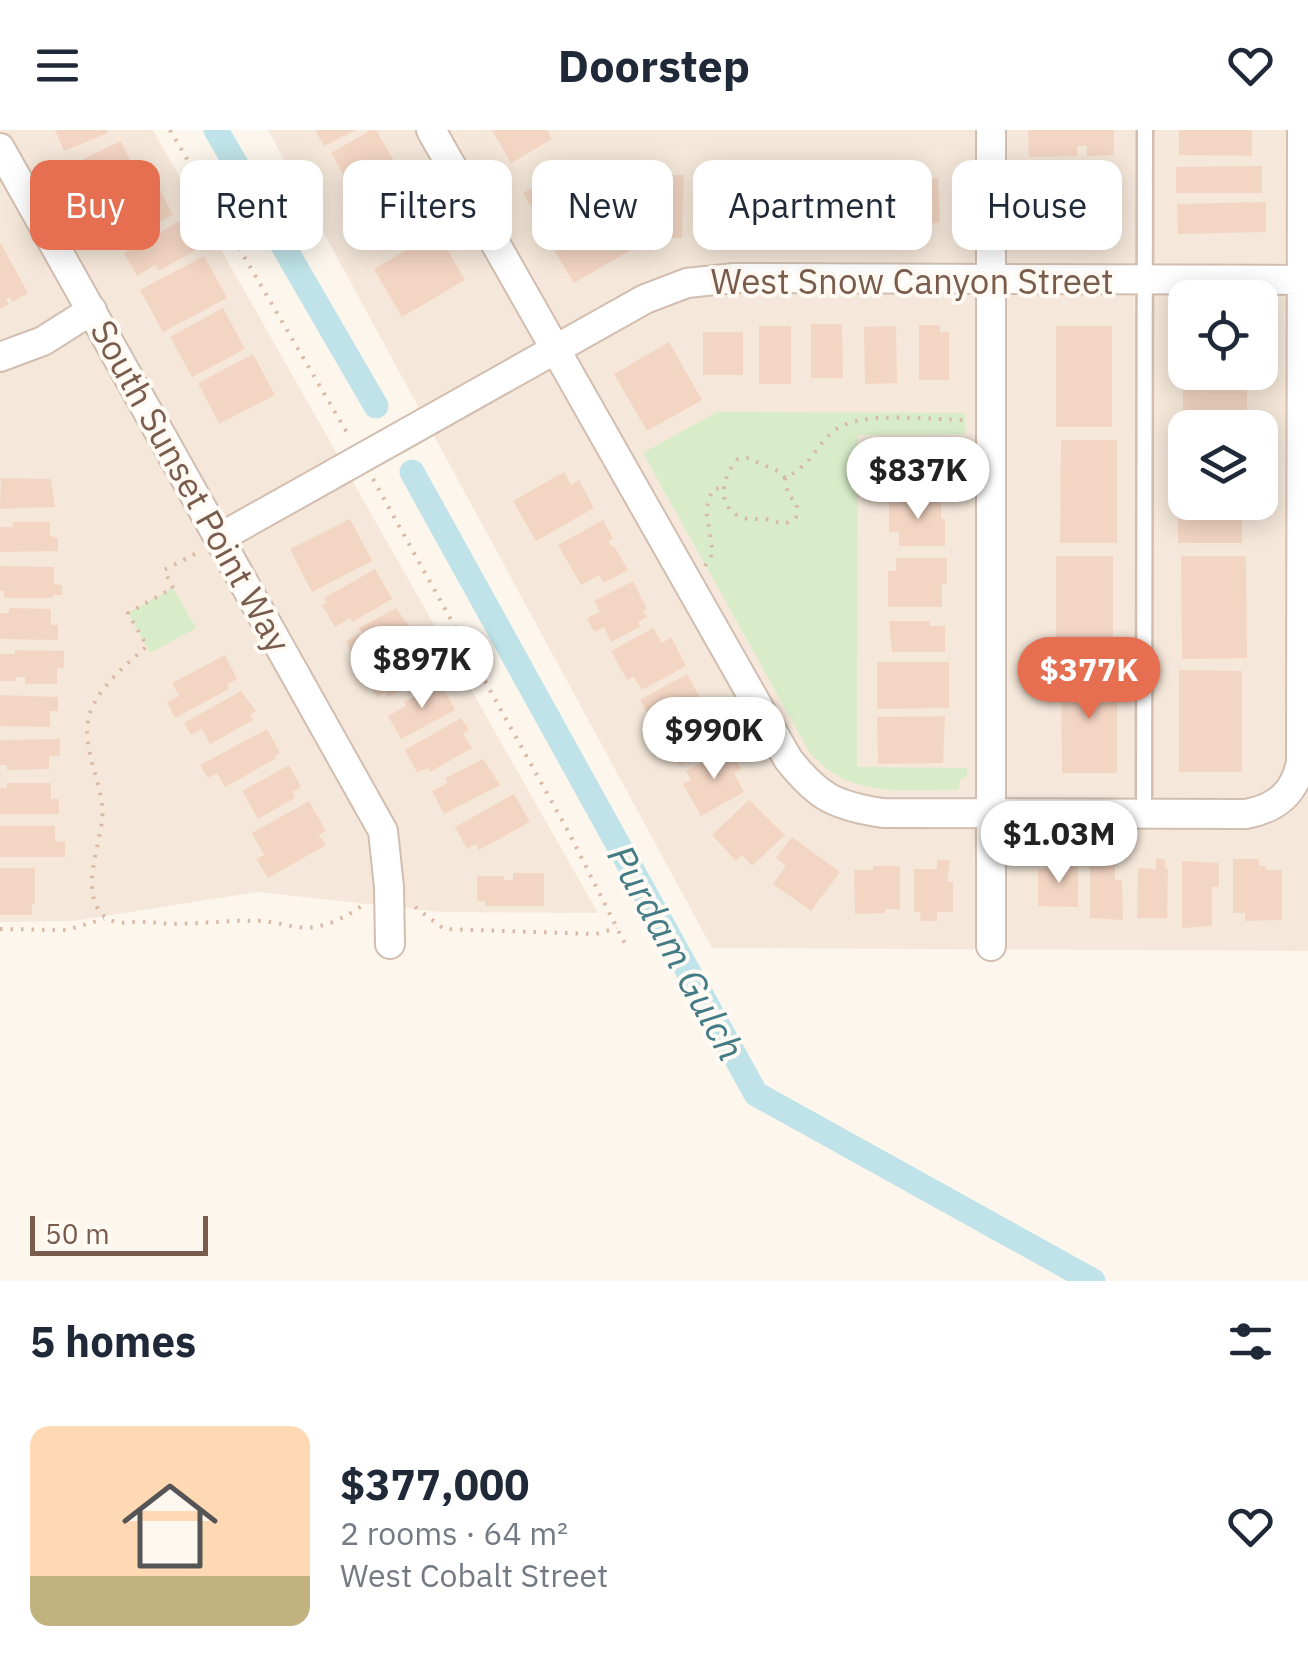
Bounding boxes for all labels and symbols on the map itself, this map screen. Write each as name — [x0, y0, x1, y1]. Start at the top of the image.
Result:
street label: West Snow Canyon Street — [710, 258, 1114, 304]
street label: South Sunset Point Way — [80, 312, 302, 660]
pin: $837K — [848, 437, 988, 522]
pin: $897K — [352, 626, 492, 711]
pin: $377K — [1019, 637, 1159, 722]
pin: $990K — [644, 697, 784, 782]
pin: $1.03M — [978, 801, 1140, 886]
water label: Purdam Gulch — [598, 836, 756, 1068]
scale bar — [30, 1211, 208, 1256]

